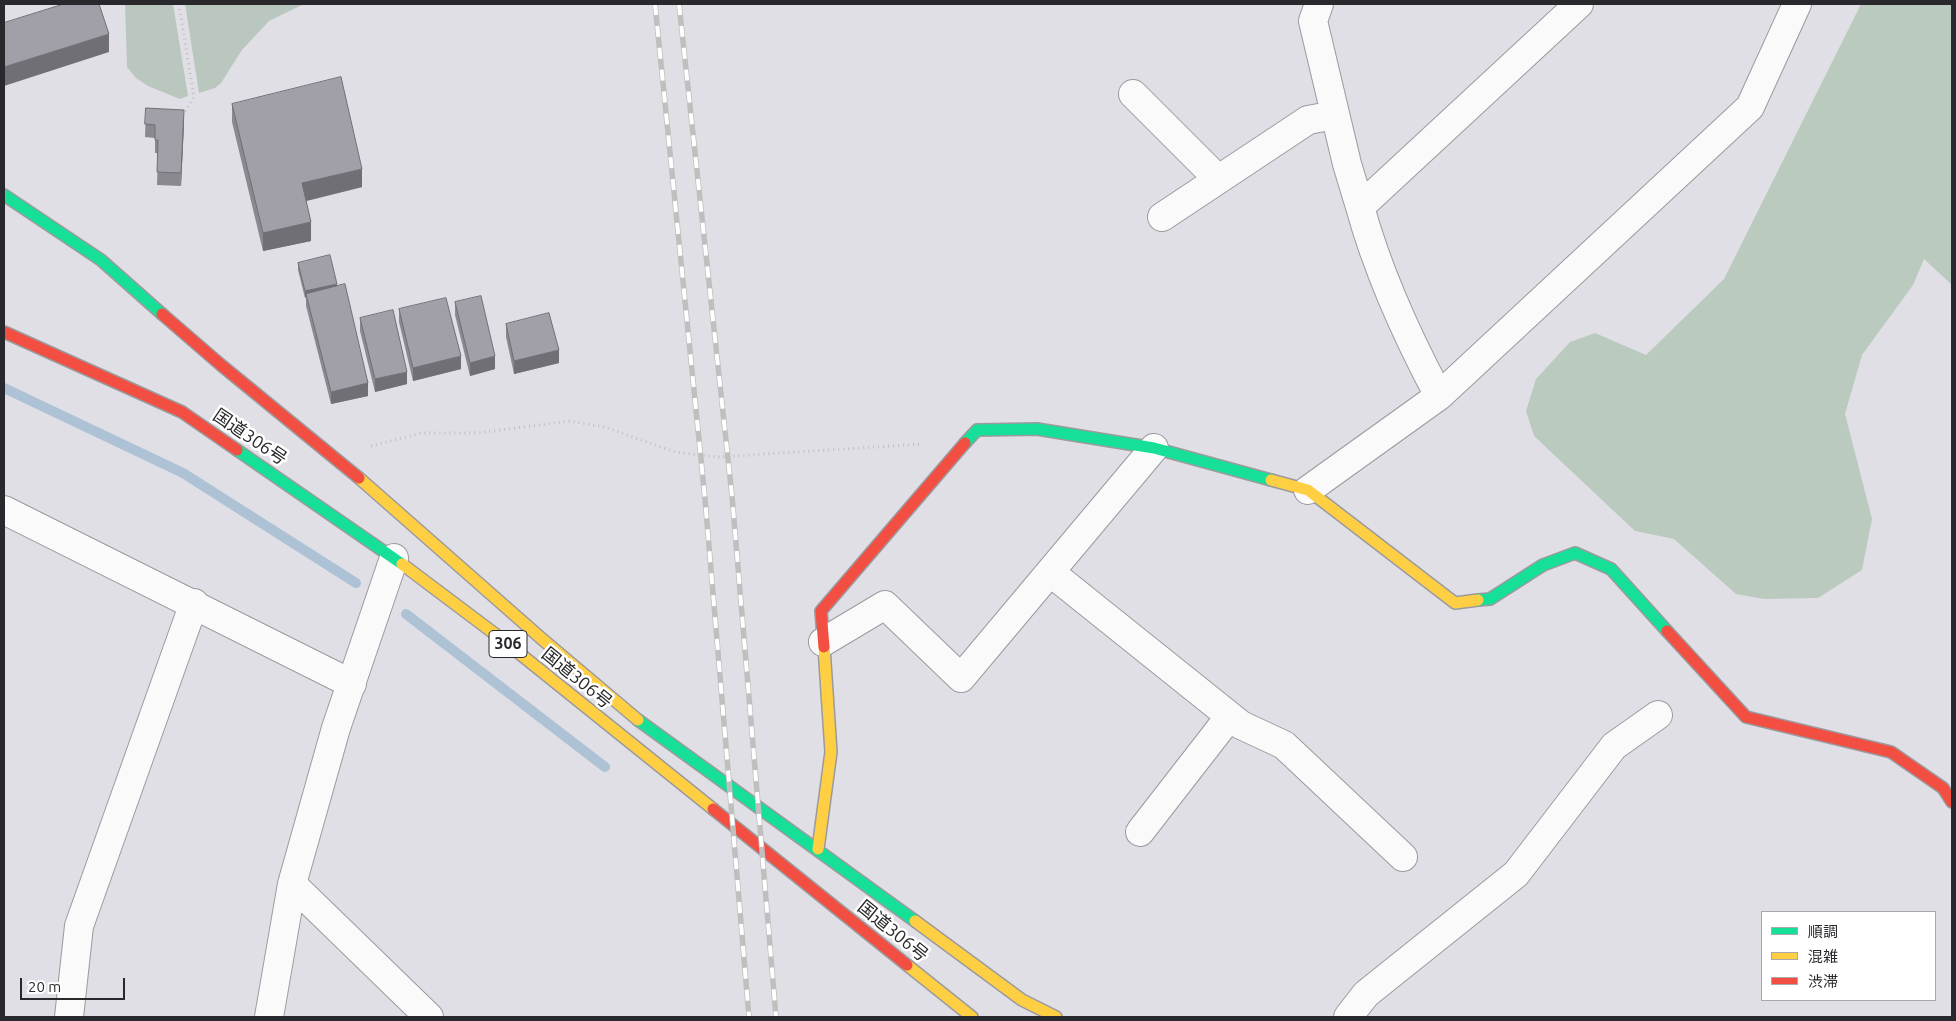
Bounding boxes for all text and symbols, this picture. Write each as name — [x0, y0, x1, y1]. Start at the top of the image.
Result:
street label: 国道306号 — [209, 404, 291, 470]
road number: 306 — [489, 630, 527, 658]
street label: 国道306号 — [537, 643, 617, 713]
street label: 国道306号 — [853, 896, 933, 966]
legend — [1761, 911, 1936, 1001]
text: 順調 — [1808, 923, 1838, 940]
text: 混雑 — [1808, 948, 1838, 965]
scale bar — [22, 968, 128, 1000]
text: 渋滞 — [1808, 973, 1838, 990]
text: 20 m — [28, 978, 61, 995]

